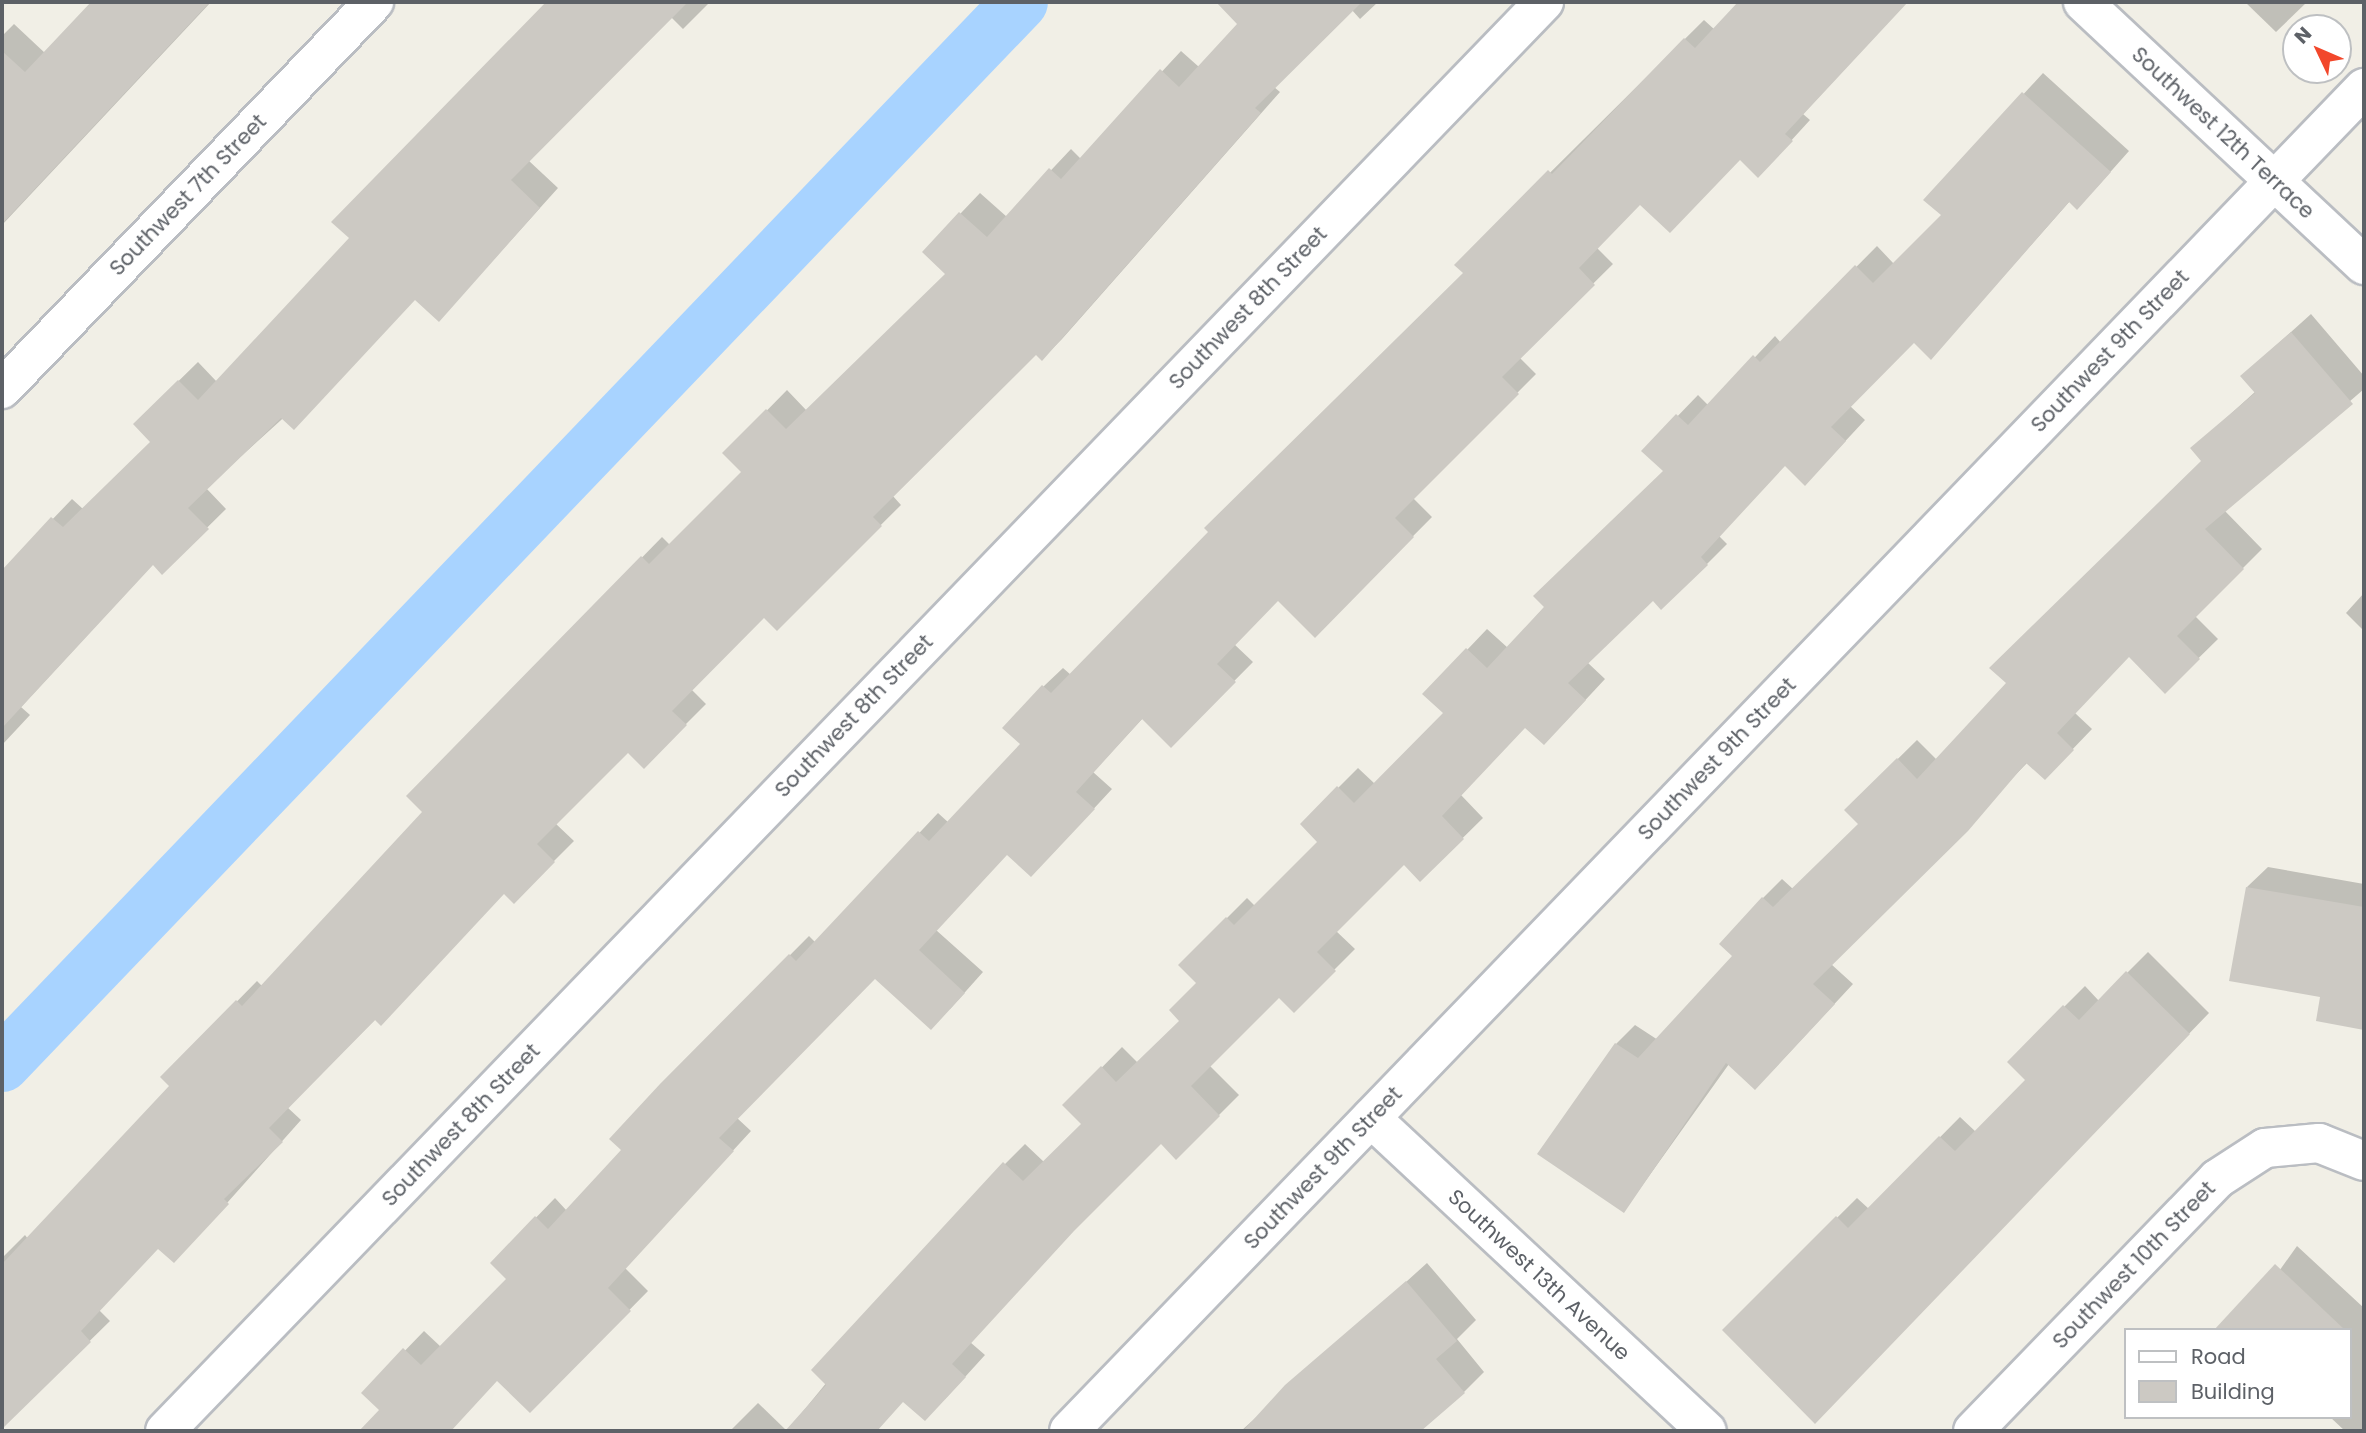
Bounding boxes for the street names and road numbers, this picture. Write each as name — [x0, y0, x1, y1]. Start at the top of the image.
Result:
street label: Southwest 12th Terrace — [2127, 42, 2319, 224]
street label: Southwest 7th Street — [104, 109, 272, 281]
street label: Southwest 8th Street — [1164, 221, 1332, 395]
street label: Southwest 9th Street — [2026, 265, 2194, 437]
street label: Southwest 8th Street — [770, 629, 938, 803]
street label: Southwest 9th Street — [1633, 673, 1801, 845]
street label: Southwest 8th Street — [377, 1038, 545, 1212]
street label: Southwest 9th Street — [1239, 1082, 1407, 1254]
street label: Southwest 10th Street — [2048, 1176, 2220, 1354]
street label: Southwest 13th Avenue — [1443, 1184, 1635, 1366]

